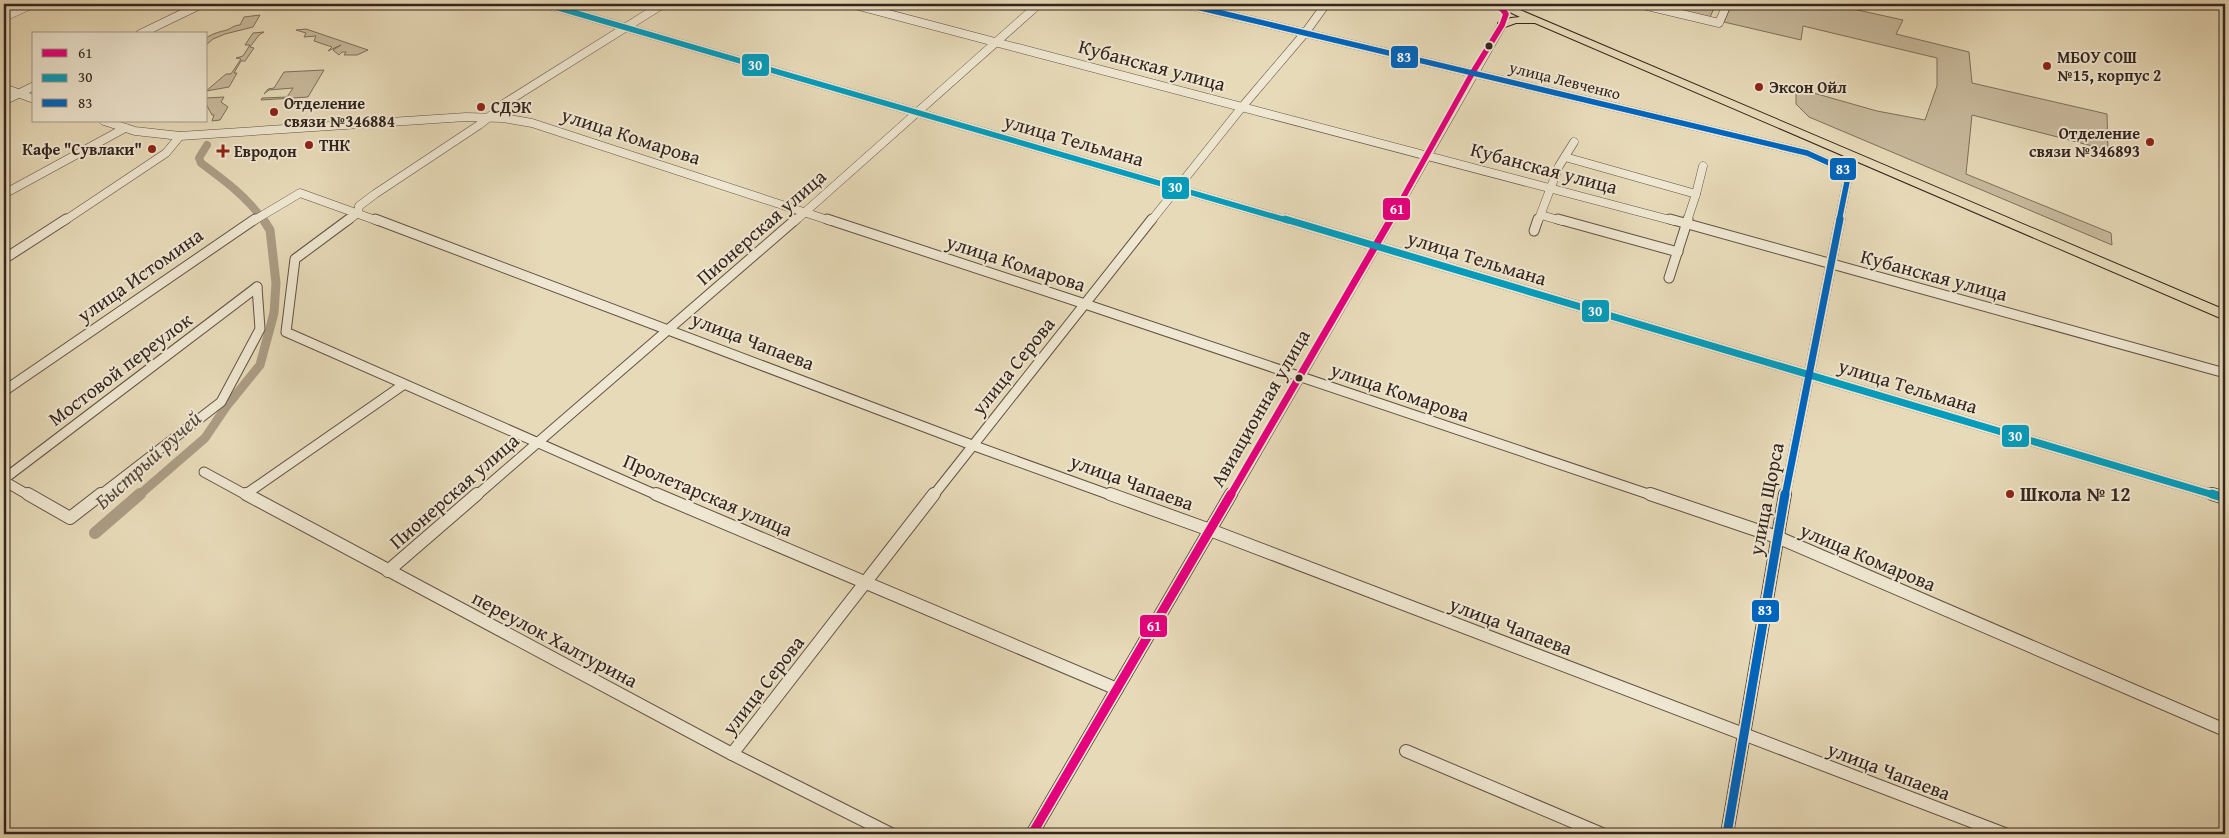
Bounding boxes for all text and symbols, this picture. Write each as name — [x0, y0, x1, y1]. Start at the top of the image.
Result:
street label: Кубанская улица — [1075, 31, 1229, 98]
legend — [32, 32, 208, 122]
unlabelled marker — [1484, 41, 1494, 51]
text: 61 — [78, 42, 92, 63]
line badge: 83 — [1390, 45, 1419, 69]
place label: МБОУ СОШ №15, корпус 2 — [2057, 45, 2161, 87]
text: 83 — [1397, 47, 1411, 67]
line badge: 30 — [741, 53, 770, 77]
street label: улица Левченко — [1506, 54, 1623, 105]
text: 30 — [748, 55, 762, 75]
marker: МБОУ СОШ №15, корпус 2 — [2041, 60, 2053, 72]
text: 30 — [78, 66, 92, 87]
place label: Эксон Ойл — [1769, 75, 1847, 99]
marker: Эксон Ойл — [1753, 81, 1765, 93]
place label: Отделение связи №346884 — [284, 91, 395, 133]
text: 83 — [78, 92, 92, 113]
place label: СДЭК — [491, 95, 532, 119]
street label: улица Комарова — [557, 99, 705, 172]
marker: СДЭК — [475, 101, 487, 113]
street label: улица Тельмана — [1000, 105, 1148, 173]
marker: Отделение связи №346884 — [268, 106, 280, 118]
place label: Отделение связи №346893 — [2029, 121, 2140, 163]
place label: ТНК — [319, 133, 351, 157]
street label: Кубанская улица — [1467, 134, 1621, 201]
marker: Отделение связи №346893 — [2144, 136, 2156, 148]
place label: Кафе "Сувлаки" — [22, 137, 142, 161]
place label: Евродон — [234, 139, 297, 163]
marker: ТНК — [303, 139, 315, 151]
marker: Кафе "Сувлаки" — [146, 143, 158, 155]
marker: Евродон — [216, 144, 230, 158]
line badge: 83 — [1829, 157, 1857, 181]
text: 83 — [1836, 159, 1850, 179]
street label: Пионерская улица — [689, 162, 832, 291]
line badge: 30 — [1161, 176, 1190, 200]
text: 30 — [1168, 177, 1182, 197]
line badge: 61 — [1382, 197, 1411, 221]
text: 61 — [1390, 199, 1404, 219]
street label: улица Истомина — [70, 220, 209, 329]
street label: улица Тельмана — [1403, 222, 1551, 293]
street label: улица Комарова — [942, 226, 1090, 299]
street label: Кубанская улица — [1857, 241, 2011, 308]
line badge: 30 — [1581, 299, 1610, 323]
text: 30 — [1588, 301, 1602, 321]
street label: улица Чапаева — [687, 303, 819, 377]
street label: Мостовой переулок — [42, 304, 198, 432]
street label: улица Серова — [963, 310, 1062, 422]
street label: Авиационная улица — [1203, 323, 1317, 492]
street label: улица Тельмана — [1834, 350, 1982, 421]
street label: улица Комарова — [1326, 354, 1474, 429]
unlabelled marker — [1294, 373, 1304, 383]
water label: Быстрый ручей — [87, 403, 208, 516]
line badge: 30 — [2001, 424, 2030, 448]
street label: Пионерская улица — [382, 426, 525, 555]
text: 30 — [2008, 426, 2022, 446]
street label: улица Щорса — [1740, 439, 1791, 559]
street label: улица Чапаева — [1065, 445, 1198, 517]
street label: Пролетарская улица — [619, 446, 798, 544]
place label: Школа № 12 — [2020, 479, 2131, 508]
marker: Школа № 12 — [2004, 488, 2016, 500]
street label: улица Комарова — [1795, 514, 1941, 598]
street label: переулок Халтурина — [467, 583, 644, 695]
street label: улица Чапаева — [1445, 588, 1577, 662]
line badge: 83 — [1751, 599, 1780, 623]
text: 83 — [1758, 600, 1772, 620]
line badge: 61 — [1139, 614, 1168, 638]
text: 61 — [1147, 616, 1161, 636]
street label: улица Серова — [714, 629, 811, 741]
street label: улица Чапаева — [1823, 733, 1955, 807]

